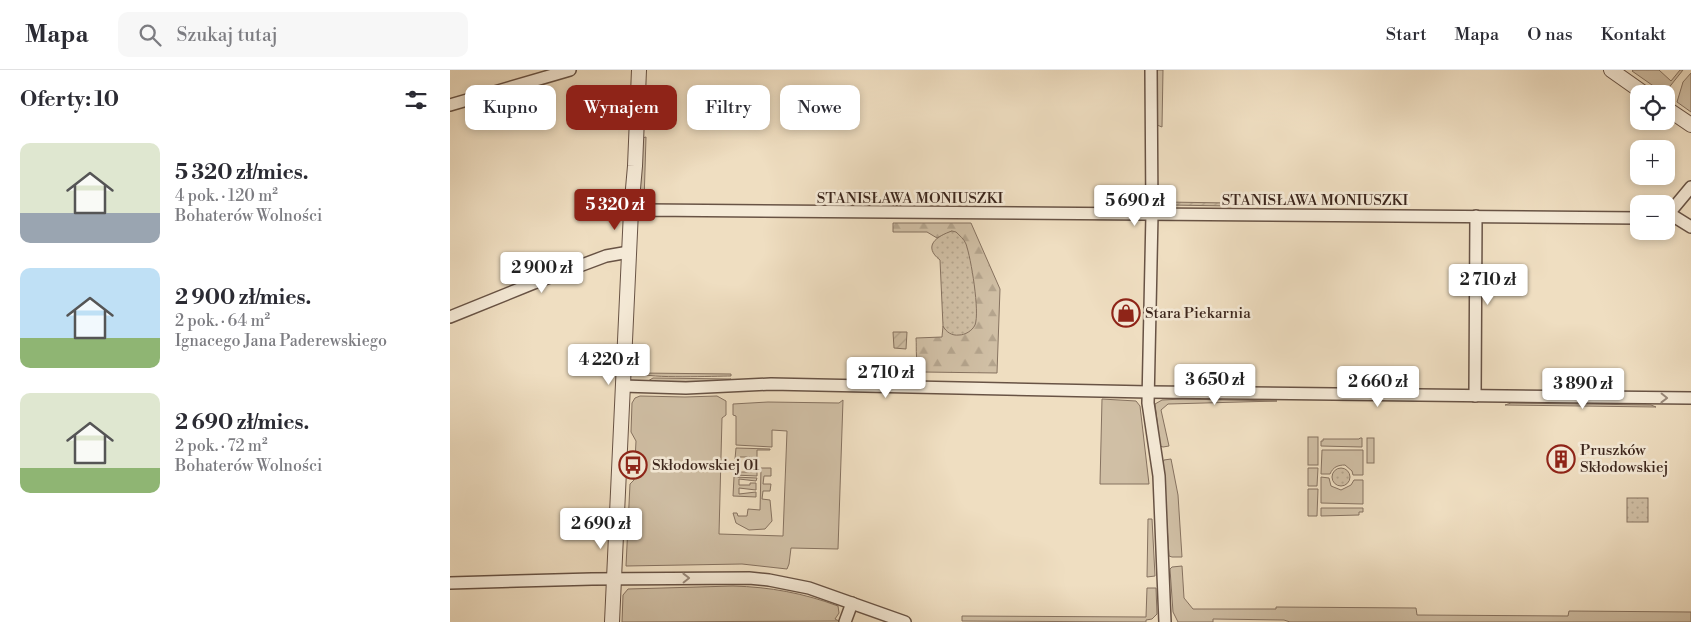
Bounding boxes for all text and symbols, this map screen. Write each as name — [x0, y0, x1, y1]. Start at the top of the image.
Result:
search box — [118, 12, 468, 57]
text: Mapa — [25, 20, 88, 50]
icon: search — [136, 21, 164, 49]
text: Szukaj tutaj — [176, 23, 278, 47]
text: Start — [1386, 23, 1427, 46]
text: Mapa — [1455, 23, 1499, 46]
text: O nas — [1527, 23, 1573, 46]
text: Kontakt — [1601, 23, 1666, 46]
chip: Kupno — [465, 85, 556, 130]
chip: Wynajem — [566, 85, 677, 130]
chip: Filtry — [687, 85, 770, 130]
chip: Nowe — [780, 85, 860, 130]
map controls — [1630, 85, 1675, 240]
button: locate — [1630, 85, 1675, 130]
icon: filters — [402, 86, 430, 114]
text: Oferty: 10 — [20, 87, 119, 113]
button: + — [1630, 140, 1675, 185]
text: 5 320 zł/mies. — [175, 160, 309, 186]
icon: home — [60, 163, 120, 223]
pin: 5 690 zł — [1083, 184, 1187, 227]
text: 4 pok. · 120 m² — [175, 186, 278, 206]
pin: 5 320 zł — [563, 189, 667, 231]
street label: STANISŁAWA MONIUSZKI — [817, 189, 1003, 208]
text: 5 690 zł — [1105, 191, 1165, 211]
street label: STANISŁAWA MONIUSZKI — [1222, 191, 1408, 210]
text: 5 320 zł — [585, 195, 645, 215]
button: − — [1630, 195, 1675, 240]
text: Bohaterów Wolności — [175, 206, 322, 226]
pin: 2 900 zł — [490, 252, 594, 294]
text: 2 900 zł — [511, 258, 573, 278]
pin: 2 710 zł — [1436, 264, 1540, 306]
text: 2 710 zł — [1460, 270, 1516, 290]
text: 2 900 zł/mies. — [175, 285, 311, 311]
icon: home — [60, 288, 120, 348]
shop icon: Stara Piekarnia — [1111, 298, 1141, 328]
place label: Stara Piekarnia — [1145, 304, 1251, 323]
text: 2 pok. · 64 m² — [175, 311, 270, 331]
text: Ignacego Jana Paderewskiego — [175, 331, 387, 351]
pin: 4 220 zł — [557, 344, 661, 386]
text: 4 220 zł — [579, 350, 639, 370]
pin: 2 710 zł — [834, 356, 938, 399]
text: 2 710 zł — [858, 363, 914, 383]
pin: 3 650 zł — [1163, 364, 1267, 406]
pin: 2 660 zł — [1326, 366, 1430, 408]
pin: 3 890 zł — [1531, 368, 1635, 410]
text: 3 650 zł — [1185, 370, 1245, 390]
text: 2 660 zł — [1348, 372, 1408, 392]
text: 3 890 zł — [1553, 374, 1613, 394]
one-way arrow — [1660, 393, 1668, 403]
text: 2 690 zł/mies. — [175, 410, 309, 436]
icon: home — [60, 413, 120, 473]
text: 2 pok. · 72 m² — [175, 436, 267, 456]
place label: Pruszków Skłodowskiej — [1580, 441, 1668, 477]
building icon: Pruszków Skłodowskiej — [1546, 444, 1576, 474]
bus stop icon: Skłodowskiej 01 — [618, 450, 648, 480]
text: Bohaterów Wolności — [175, 456, 322, 476]
place label: Skłodowskiej 01 — [652, 456, 760, 475]
pin: 2 690 zł — [549, 508, 653, 550]
text: 2 690 zł — [571, 514, 631, 534]
one-way arrow — [682, 572, 690, 583]

